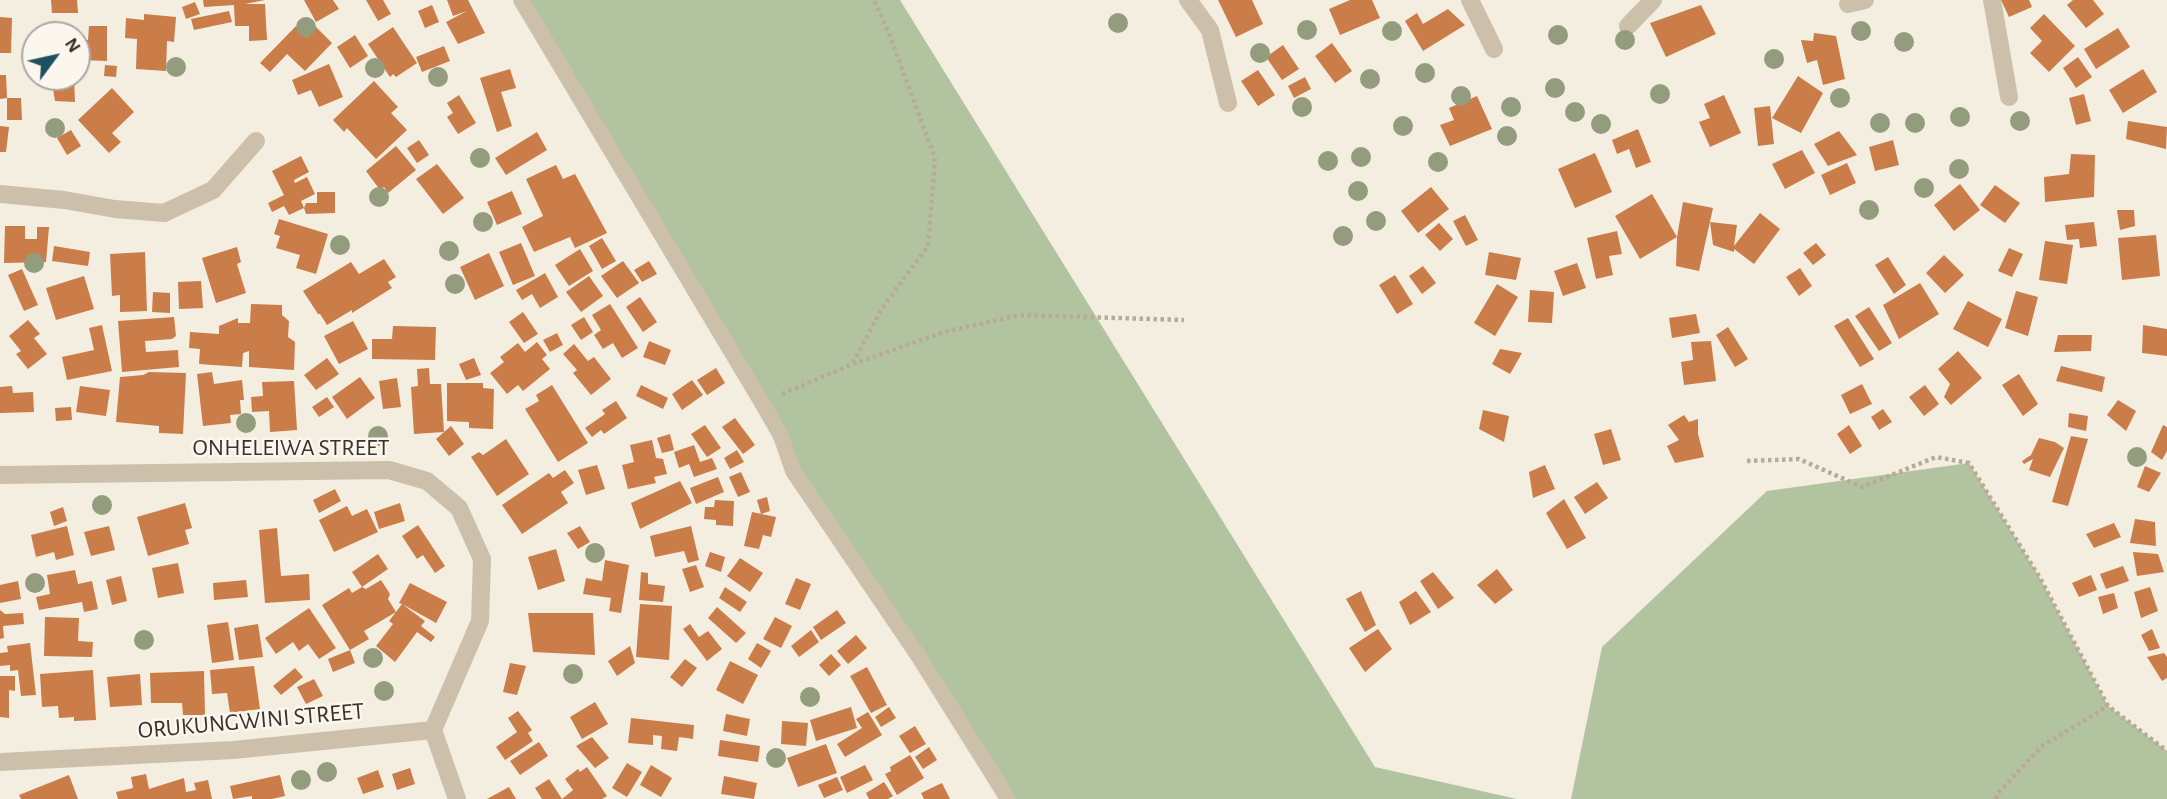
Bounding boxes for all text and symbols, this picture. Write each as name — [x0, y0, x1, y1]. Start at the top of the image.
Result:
north arrow — [21, 21, 91, 91]
text: N — [61, 35, 84, 56]
street label: ONHELEIWA STREET — [193, 434, 389, 462]
street label: ORUKUNGWINI STREET — [137, 697, 365, 745]

